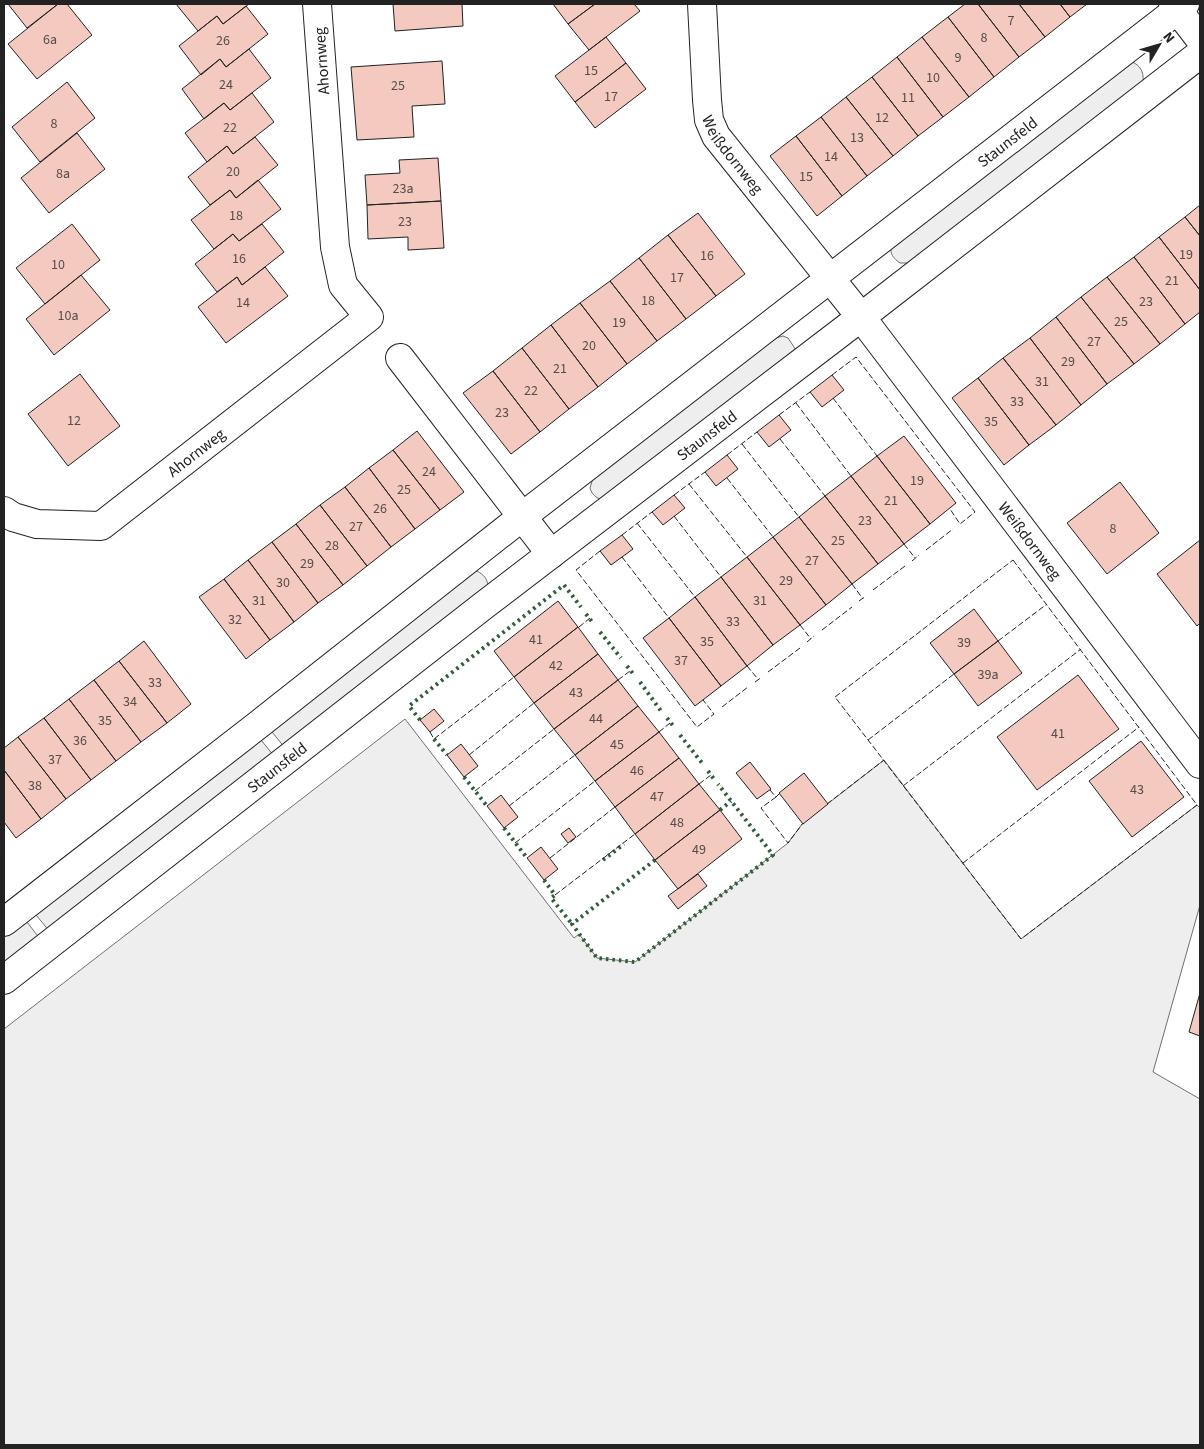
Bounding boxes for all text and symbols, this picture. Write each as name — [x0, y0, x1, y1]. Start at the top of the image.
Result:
house number: 7 — [1008, 11, 1015, 31]
north arrow — [1134, 20, 1184, 70]
street label: Ahornweg — [309, 26, 335, 95]
house number: 8 — [981, 28, 988, 48]
text: N — [1158, 28, 1179, 47]
house number: 6a — [43, 30, 57, 50]
house number: 26 — [216, 31, 230, 51]
house number: 9 — [955, 48, 962, 68]
house number: 15 — [584, 61, 598, 81]
house number: 10 — [926, 68, 940, 88]
house number: 24 — [219, 75, 233, 95]
house number: 25 — [391, 76, 405, 96]
house number: 17 — [604, 87, 618, 107]
house number: 11 — [901, 88, 915, 108]
house number: 12 — [875, 108, 889, 128]
street label: Weißdornweg — [696, 112, 768, 199]
street label: Staunsfeld — [973, 112, 1043, 173]
house number: 8 — [51, 114, 58, 134]
house number: 22 — [223, 118, 237, 138]
house number: 13 — [850, 128, 864, 148]
house number: 14 — [824, 147, 838, 167]
house number: 20 — [226, 162, 240, 182]
house number: 8a — [56, 164, 70, 184]
house number: 15 — [799, 167, 813, 187]
house number: 23a — [393, 179, 413, 199]
house number: 18 — [229, 206, 243, 226]
house number: 23 — [398, 212, 412, 232]
house number: 19 — [1179, 245, 1193, 265]
house number: 16 — [700, 246, 714, 266]
house number: 16 — [232, 249, 246, 269]
house number: 10 — [51, 255, 65, 275]
house number: 17 — [670, 268, 684, 288]
house number: 21 — [1165, 271, 1179, 291]
house number: 18 — [641, 291, 655, 311]
house number: 23 — [1139, 292, 1153, 312]
house number: 14 — [236, 293, 250, 313]
house number: 10a — [58, 306, 78, 326]
house number: 25 — [1114, 312, 1128, 332]
house number: 19 — [612, 313, 626, 333]
house number: 27 — [1087, 332, 1101, 352]
house number: 20 — [582, 336, 596, 356]
house number: 29 — [1061, 352, 1075, 372]
house number: 21 — [553, 359, 567, 379]
house number: 31 — [1035, 372, 1049, 392]
house number: 22 — [524, 381, 538, 401]
house number: 33 — [1010, 392, 1024, 412]
house number: 23 — [495, 403, 509, 423]
street label: Staunsfeld — [672, 406, 742, 466]
house number: 12 — [67, 411, 81, 431]
house number: 35 — [984, 412, 998, 432]
street label: Ahornweg — [163, 423, 230, 482]
house number: 24 — [422, 462, 436, 482]
house number: 19 — [910, 471, 924, 491]
house number: 25 — [397, 480, 411, 500]
house number: 21 — [884, 491, 898, 511]
street label: Weißdornweg — [993, 497, 1066, 585]
house number: 26 — [373, 499, 387, 519]
house number: 23 — [858, 511, 872, 531]
house number: 27 — [349, 517, 363, 537]
house number: 8 — [1110, 519, 1117, 539]
house number: 25 — [831, 531, 845, 551]
house number: 28 — [325, 536, 339, 556]
house number: 27 — [805, 551, 819, 571]
house number: 29 — [300, 554, 314, 574]
house number: 29 — [779, 571, 793, 591]
house number: 30 — [276, 573, 290, 593]
house number: 31 — [252, 591, 266, 611]
house number: 31 — [753, 591, 767, 611]
house number: 32 — [228, 610, 242, 630]
house number: 33 — [726, 612, 740, 632]
house number: 41 — [529, 630, 543, 650]
house number: 35 — [700, 632, 714, 652]
house number: 39 — [957, 633, 971, 653]
house number: 37 — [674, 651, 688, 671]
house number: 42 — [549, 656, 563, 676]
house number: 39a — [978, 665, 998, 685]
house number: 33 — [148, 673, 162, 693]
house number: 43 — [569, 683, 583, 703]
house number: 34 — [123, 692, 137, 712]
house number: 44 — [589, 709, 603, 729]
house number: 35 — [98, 711, 112, 731]
house number: 41 — [1051, 724, 1065, 744]
house number: 36 — [73, 731, 87, 751]
house number: 45 — [610, 735, 624, 755]
street label: Staunsfeld — [243, 737, 312, 798]
house number: 37 — [48, 750, 62, 770]
house number: 46 — [630, 761, 644, 781]
house number: 38 — [28, 776, 42, 796]
house number: 43 — [1130, 780, 1144, 800]
house number: 47 — [650, 787, 664, 807]
house number: 48 — [670, 813, 684, 833]
house number: 49 — [692, 840, 706, 860]

